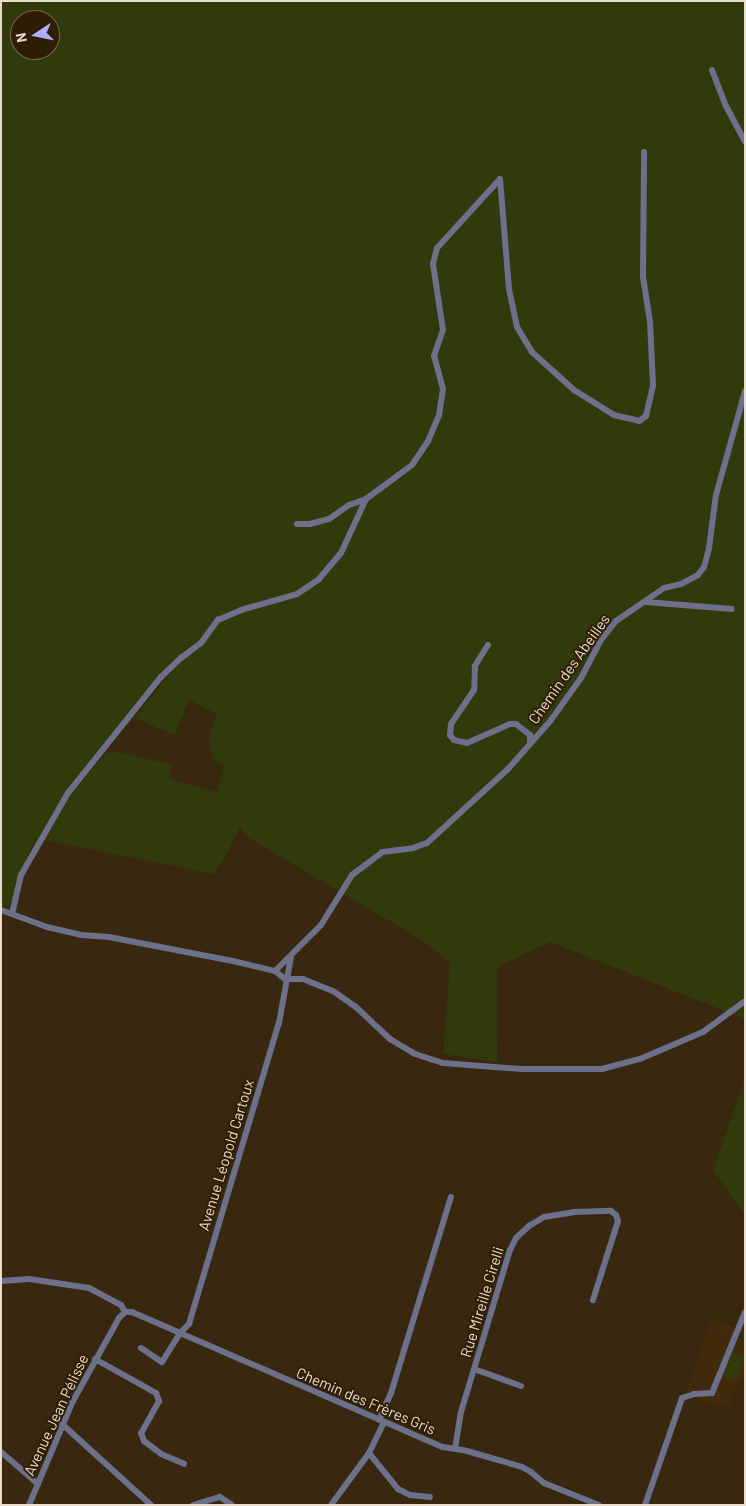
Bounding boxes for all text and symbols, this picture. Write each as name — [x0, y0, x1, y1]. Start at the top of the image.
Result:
north arrow — [10, 10, 60, 60]
text: N — [12, 32, 30, 44]
street label: Chemin des Abeilles — [524, 611, 614, 727]
street label: Avenue Léopold Cartoux — [194, 1077, 258, 1233]
street label: Rue Mireille Cirelli — [457, 1244, 507, 1360]
street label: Avenue Jean Pélisse — [20, 1351, 92, 1479]
street label: Chemin des Frères Gris — [294, 1364, 438, 1438]

